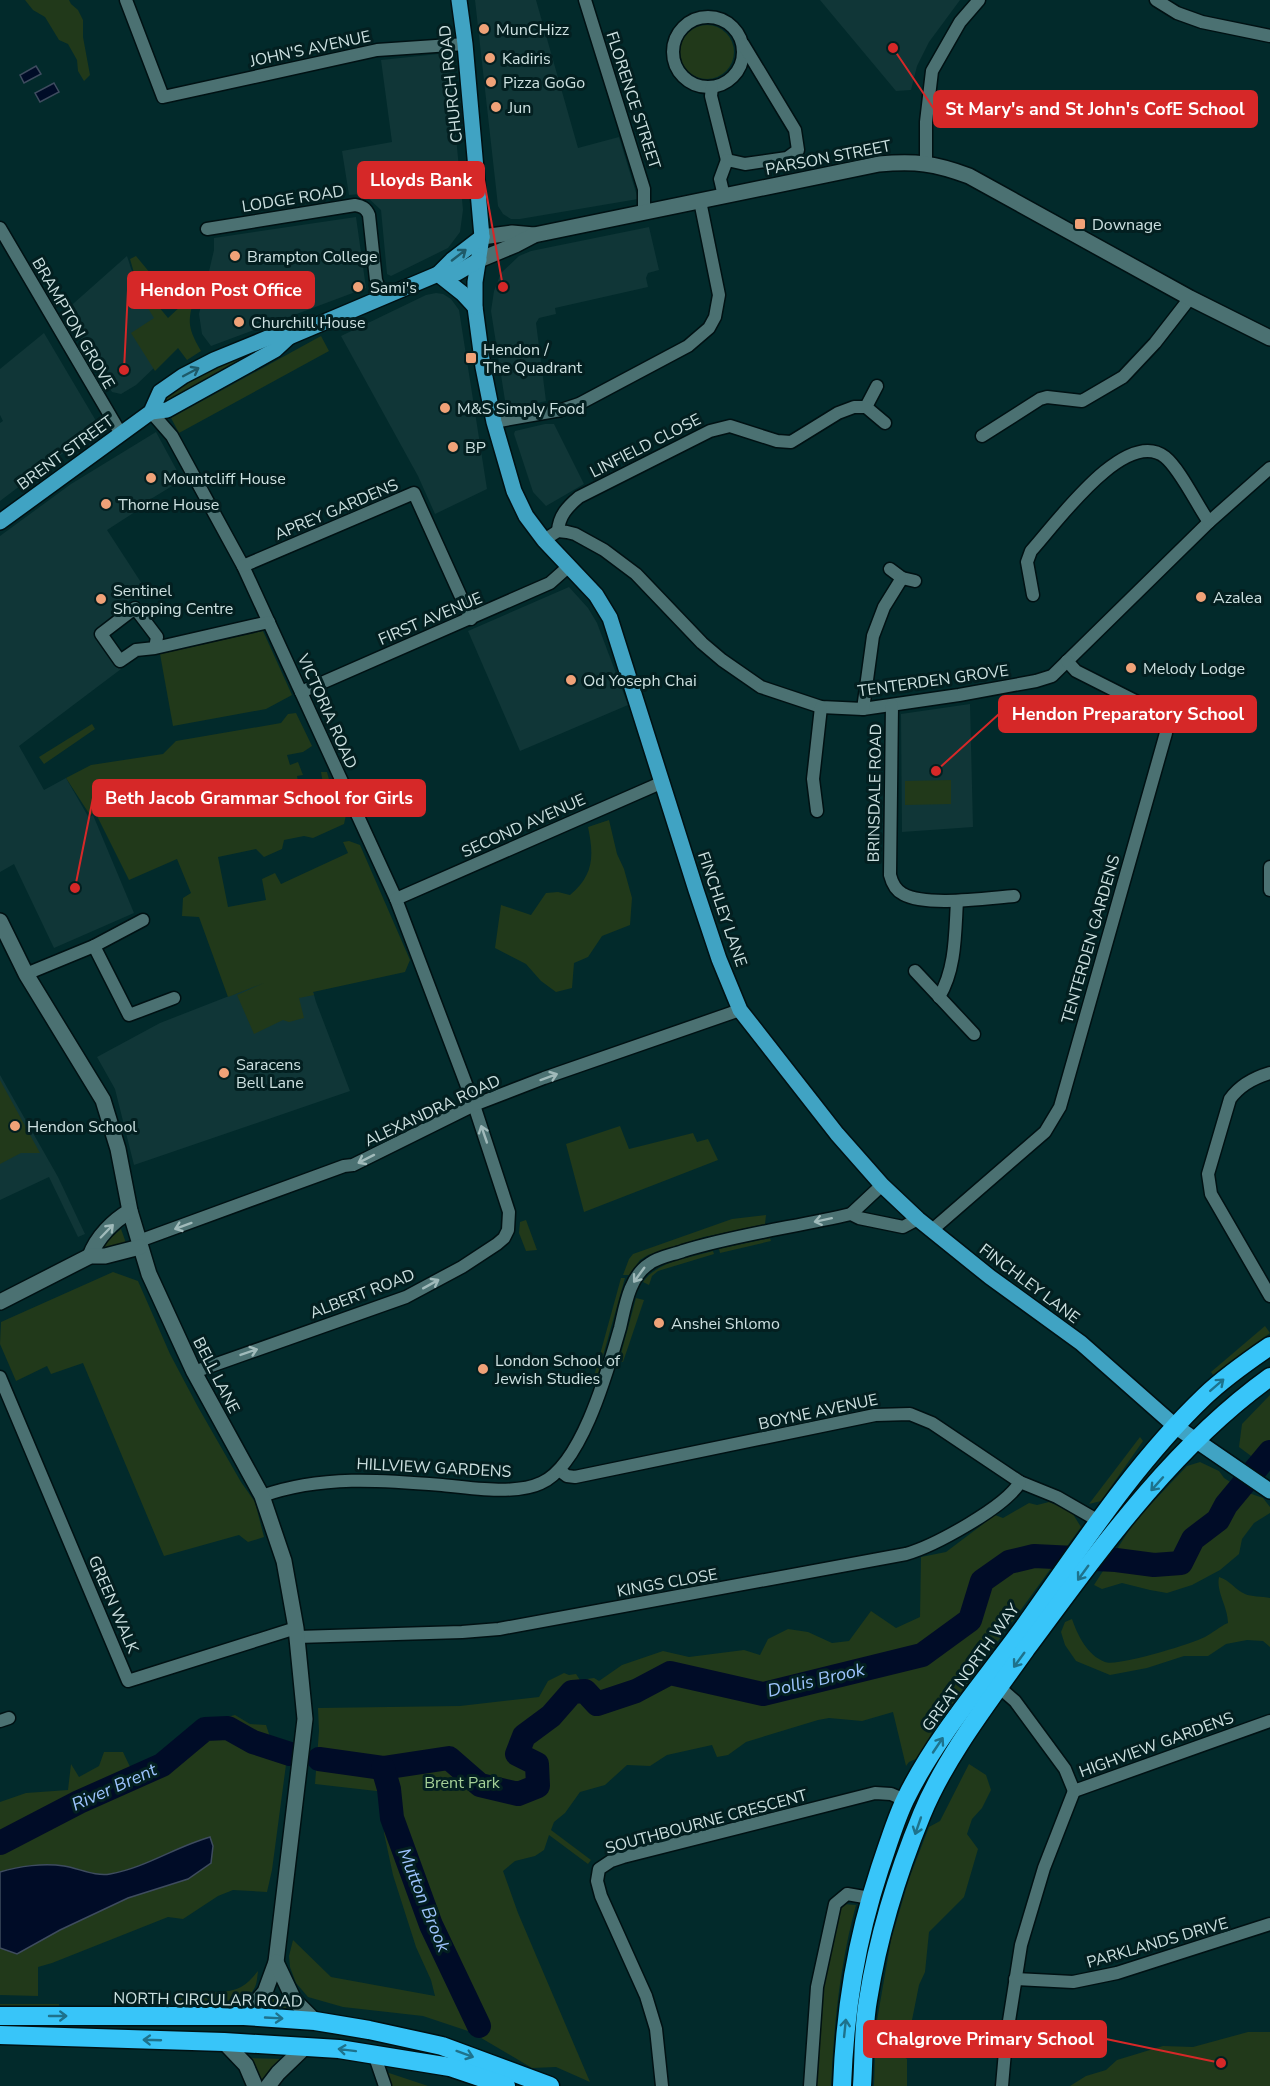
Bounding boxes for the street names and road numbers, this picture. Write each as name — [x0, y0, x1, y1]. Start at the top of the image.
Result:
street label: CHURCH ROAD — [434, 24, 468, 144]
street label: JOHN'S AVENUE — [247, 25, 373, 73]
street label: FLORENCE STREET — [600, 29, 666, 172]
street label: PARSON STREET — [764, 135, 893, 181]
street label: LODGE ROAD — [240, 180, 346, 218]
street label: BRAMPTON GROVE — [27, 254, 120, 393]
street label: LINFIELD CLOSE — [586, 408, 705, 483]
street label: BRENT STREET — [13, 410, 119, 495]
street label: APREY GARDENS — [271, 474, 402, 546]
street label: FIRST AVENUE — [375, 587, 486, 651]
street label: VICTORIA ROAD — [291, 649, 362, 772]
street label: TENTERDEN GROVE — [856, 660, 1010, 702]
street label: BRINSDALE ROAD — [863, 723, 887, 863]
street label: SECOND AVENUE — [458, 789, 589, 863]
street label: FINCHLEY LANE — [692, 849, 752, 970]
street label: TENTERDEN GARDENS — [1056, 852, 1126, 1026]
street label: ALEXANDRA ROAD — [361, 1070, 504, 1152]
street label: FINCHLEY LANE — [975, 1239, 1084, 1329]
street label: ALBERT ROAD — [307, 1264, 418, 1324]
street label: BELL LANE — [188, 1334, 245, 1417]
street label: BOYNE AVENUE — [757, 1389, 880, 1435]
street label: HILLVIEW GARDENS — [356, 1453, 512, 1483]
street label: GREEN WALK — [83, 1552, 144, 1657]
street label: KINGS CLOSE — [615, 1563, 719, 1603]
street label: GREAT NORTH WAY — [917, 1599, 1025, 1736]
street label: HIGHVIEW GARDENS — [1076, 1707, 1237, 1783]
street label: SOUTHBOURNE CRESCENT — [603, 1784, 810, 1860]
street label: PARKLANDS DRIVE — [1084, 1912, 1231, 1974]
street label: NORTH CIRCULAR ROAD — [113, 1987, 303, 2013]

